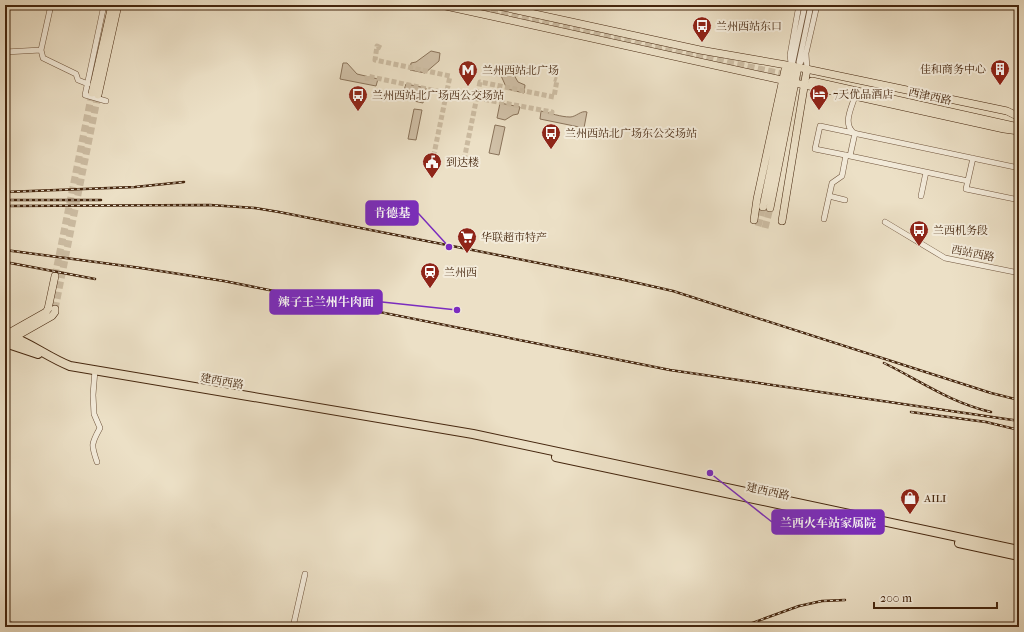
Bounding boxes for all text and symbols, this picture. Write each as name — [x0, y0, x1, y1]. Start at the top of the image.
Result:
bus stop icon: 兰州西站东口 — [691, 15, 713, 43]
place label: 兰州西站东口 — [716, 20, 782, 33]
building icon: 佳和商务中心 — [989, 58, 1011, 86]
metro station icon: 兰州西站北广场 — [457, 59, 479, 87]
place label: 佳和商务中心 — [920, 63, 986, 76]
place label: 兰州西站北广场 — [482, 64, 559, 77]
hotel icon: 7天优品酒店 — [808, 83, 830, 111]
bus stop icon: 兰州西站北广场西公交场站 — [347, 84, 369, 112]
street label: 西津西路 — [907, 86, 953, 107]
place label: 7天优品酒店 — [833, 88, 893, 101]
place label: 兰州西站北广场西公交场站 — [372, 89, 504, 102]
bus stop icon: 兰州西站北广场东公交场站 — [540, 122, 562, 150]
place label: 兰州西站北广场东公交场站 — [565, 127, 697, 140]
public building icon: 到达楼 — [421, 151, 443, 179]
place label: 到达楼 — [446, 156, 479, 169]
callout: 肯德基 — [366, 201, 418, 225]
text: 肯德基 — [374, 206, 411, 220]
bus stop icon: 兰西机务段 — [908, 219, 930, 247]
place label: 兰西机务段 — [933, 224, 988, 237]
supermarket icon: 华联超市特产 — [456, 226, 478, 254]
place label: 华联超市特产 — [481, 231, 547, 244]
street label: 西站西路 — [950, 243, 996, 264]
station icon: 兰州西 — [419, 261, 441, 289]
place label: 兰州西 — [444, 266, 477, 279]
callout: 辣子王兰州牛肉面 — [270, 290, 382, 314]
text: 辣子王兰州牛肉面 — [278, 295, 374, 309]
street label: 建西西路 — [199, 371, 245, 392]
street label: 建西西路 — [745, 481, 791, 502]
shop icon: AILI — [899, 487, 921, 515]
place label: AILI — [923, 492, 947, 505]
callout: 兰西火车站家属院 — [772, 510, 884, 534]
text: 兰西火车站家属院 — [780, 516, 876, 530]
scale bar — [874, 584, 997, 610]
text: 200 m — [880, 591, 912, 605]

